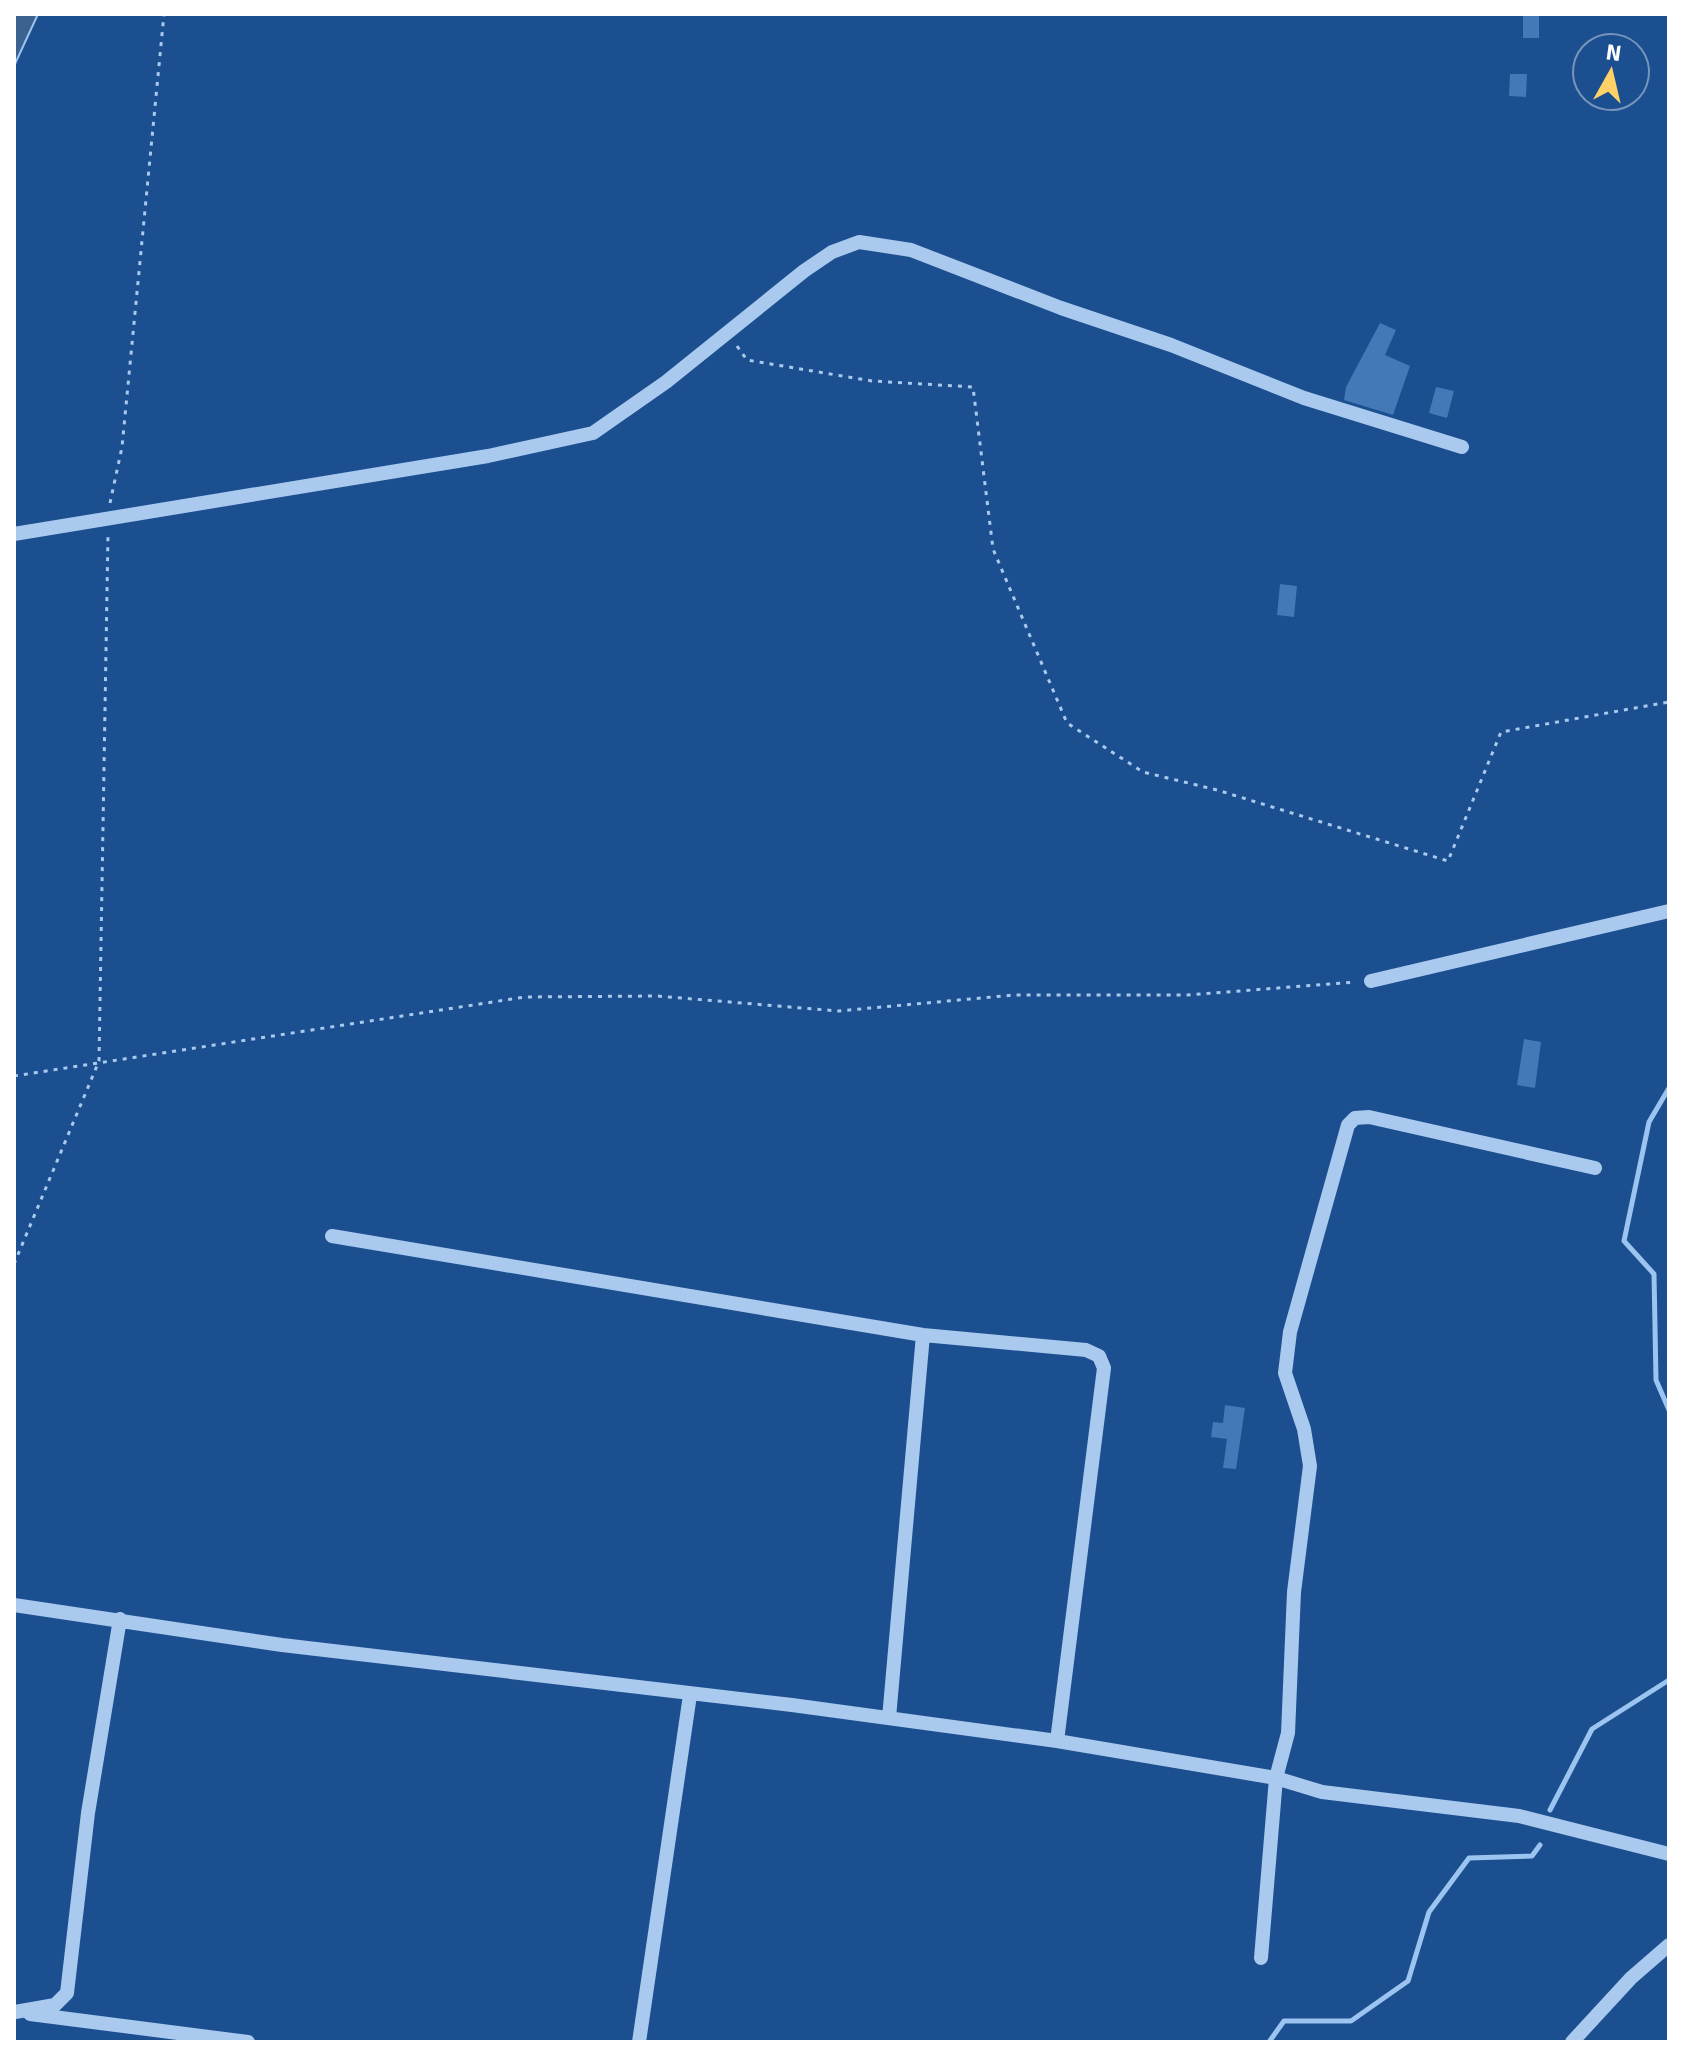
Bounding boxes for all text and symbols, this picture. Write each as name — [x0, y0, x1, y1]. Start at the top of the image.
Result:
north arrow — [1571, 32, 1651, 112]
text: N — [1604, 38, 1623, 67]

